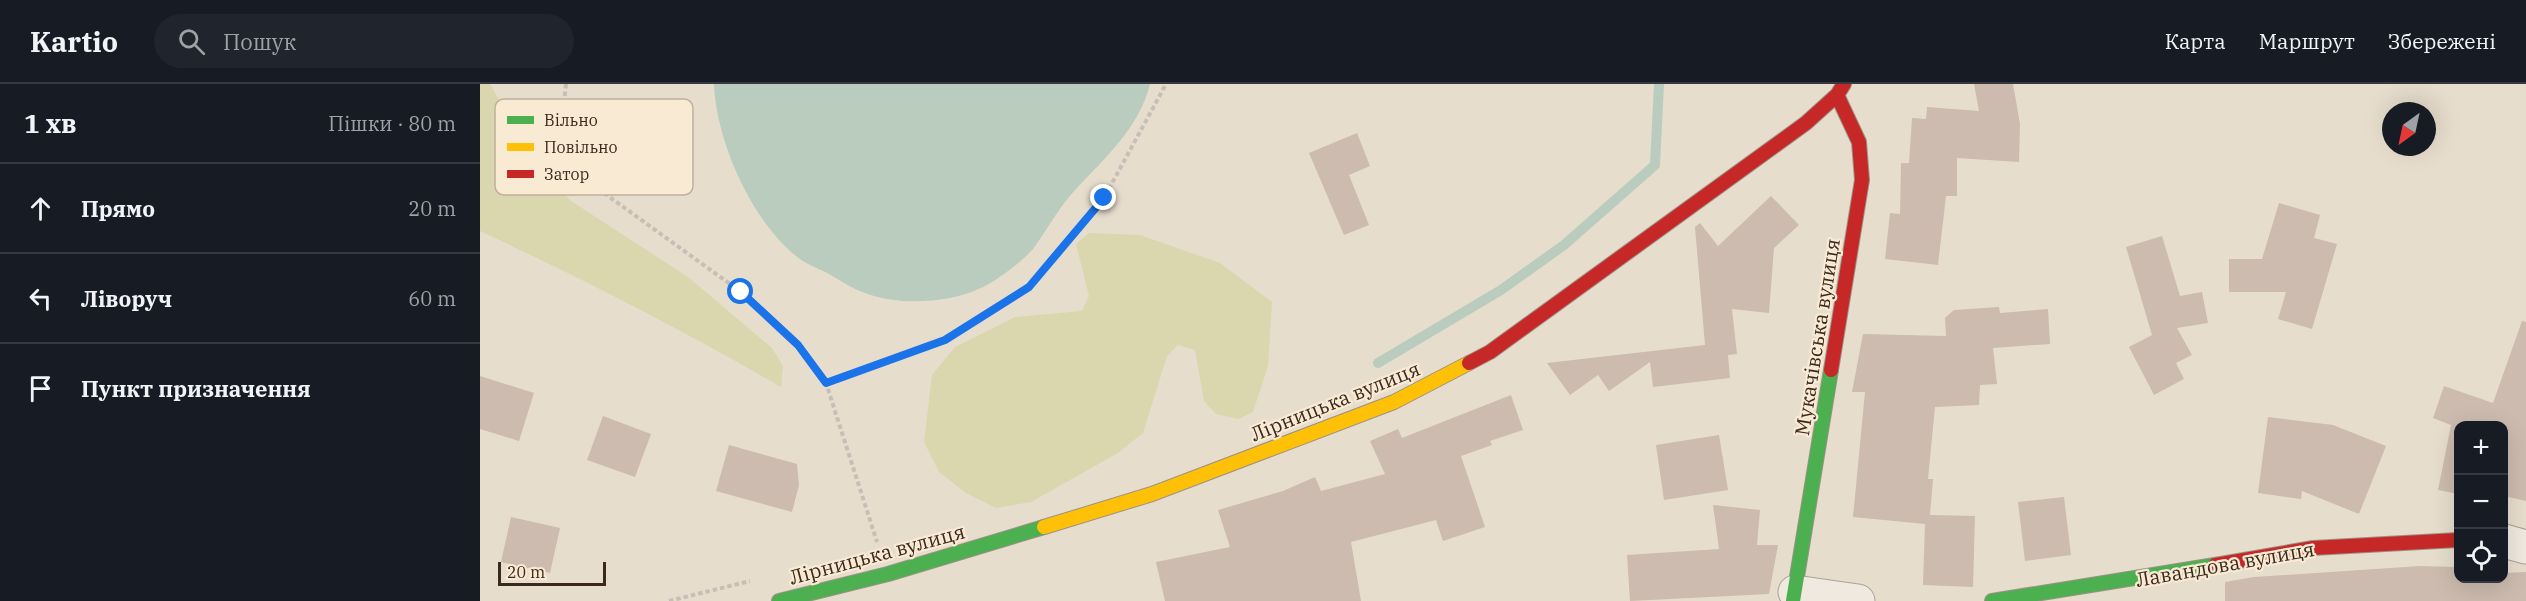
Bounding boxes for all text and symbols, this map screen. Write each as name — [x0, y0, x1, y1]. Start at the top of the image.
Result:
search box — [154, 14, 574, 68]
text: Kartio — [30, 23, 118, 60]
icon: search — [175, 25, 208, 58]
text: Пошук — [223, 27, 296, 56]
text: Карта — [2165, 27, 2226, 55]
text: Маршрут — [2259, 27, 2355, 55]
text: Збережені — [2388, 27, 2496, 55]
legend — [495, 99, 693, 195]
north arrow — [2382, 102, 2436, 156]
text: 1 хв — [24, 106, 77, 140]
text: Пішки · 80 m — [328, 110, 456, 137]
text: Вільно — [544, 110, 598, 130]
text: Повільно — [544, 137, 618, 157]
text: Затор — [544, 164, 590, 184]
route end — [1090, 184, 1116, 210]
icon: ahead — [24, 192, 57, 225]
text: Прямо — [81, 194, 155, 223]
text: 20 m — [408, 195, 456, 222]
street label: Мукачівська вулиця — [1788, 236, 1846, 438]
route start — [727, 278, 753, 304]
icon: left — [24, 282, 57, 315]
text: Ліворуч — [81, 284, 172, 313]
text: 60 m — [408, 285, 456, 312]
street label: Лірницька вулиця — [1246, 355, 1424, 447]
icon: arrive — [24, 372, 57, 405]
text: Пункт призначення — [81, 374, 311, 403]
map controls — [2454, 421, 2508, 583]
button: + — [2454, 421, 2508, 475]
button: − — [2454, 475, 2508, 529]
street label: Лірницька вулиця — [786, 518, 968, 590]
button: locate — [2454, 529, 2508, 583]
street label: Лавандова вулиця — [2133, 535, 2317, 593]
scale bar — [498, 559, 606, 586]
text: 20 m — [507, 562, 545, 582]

